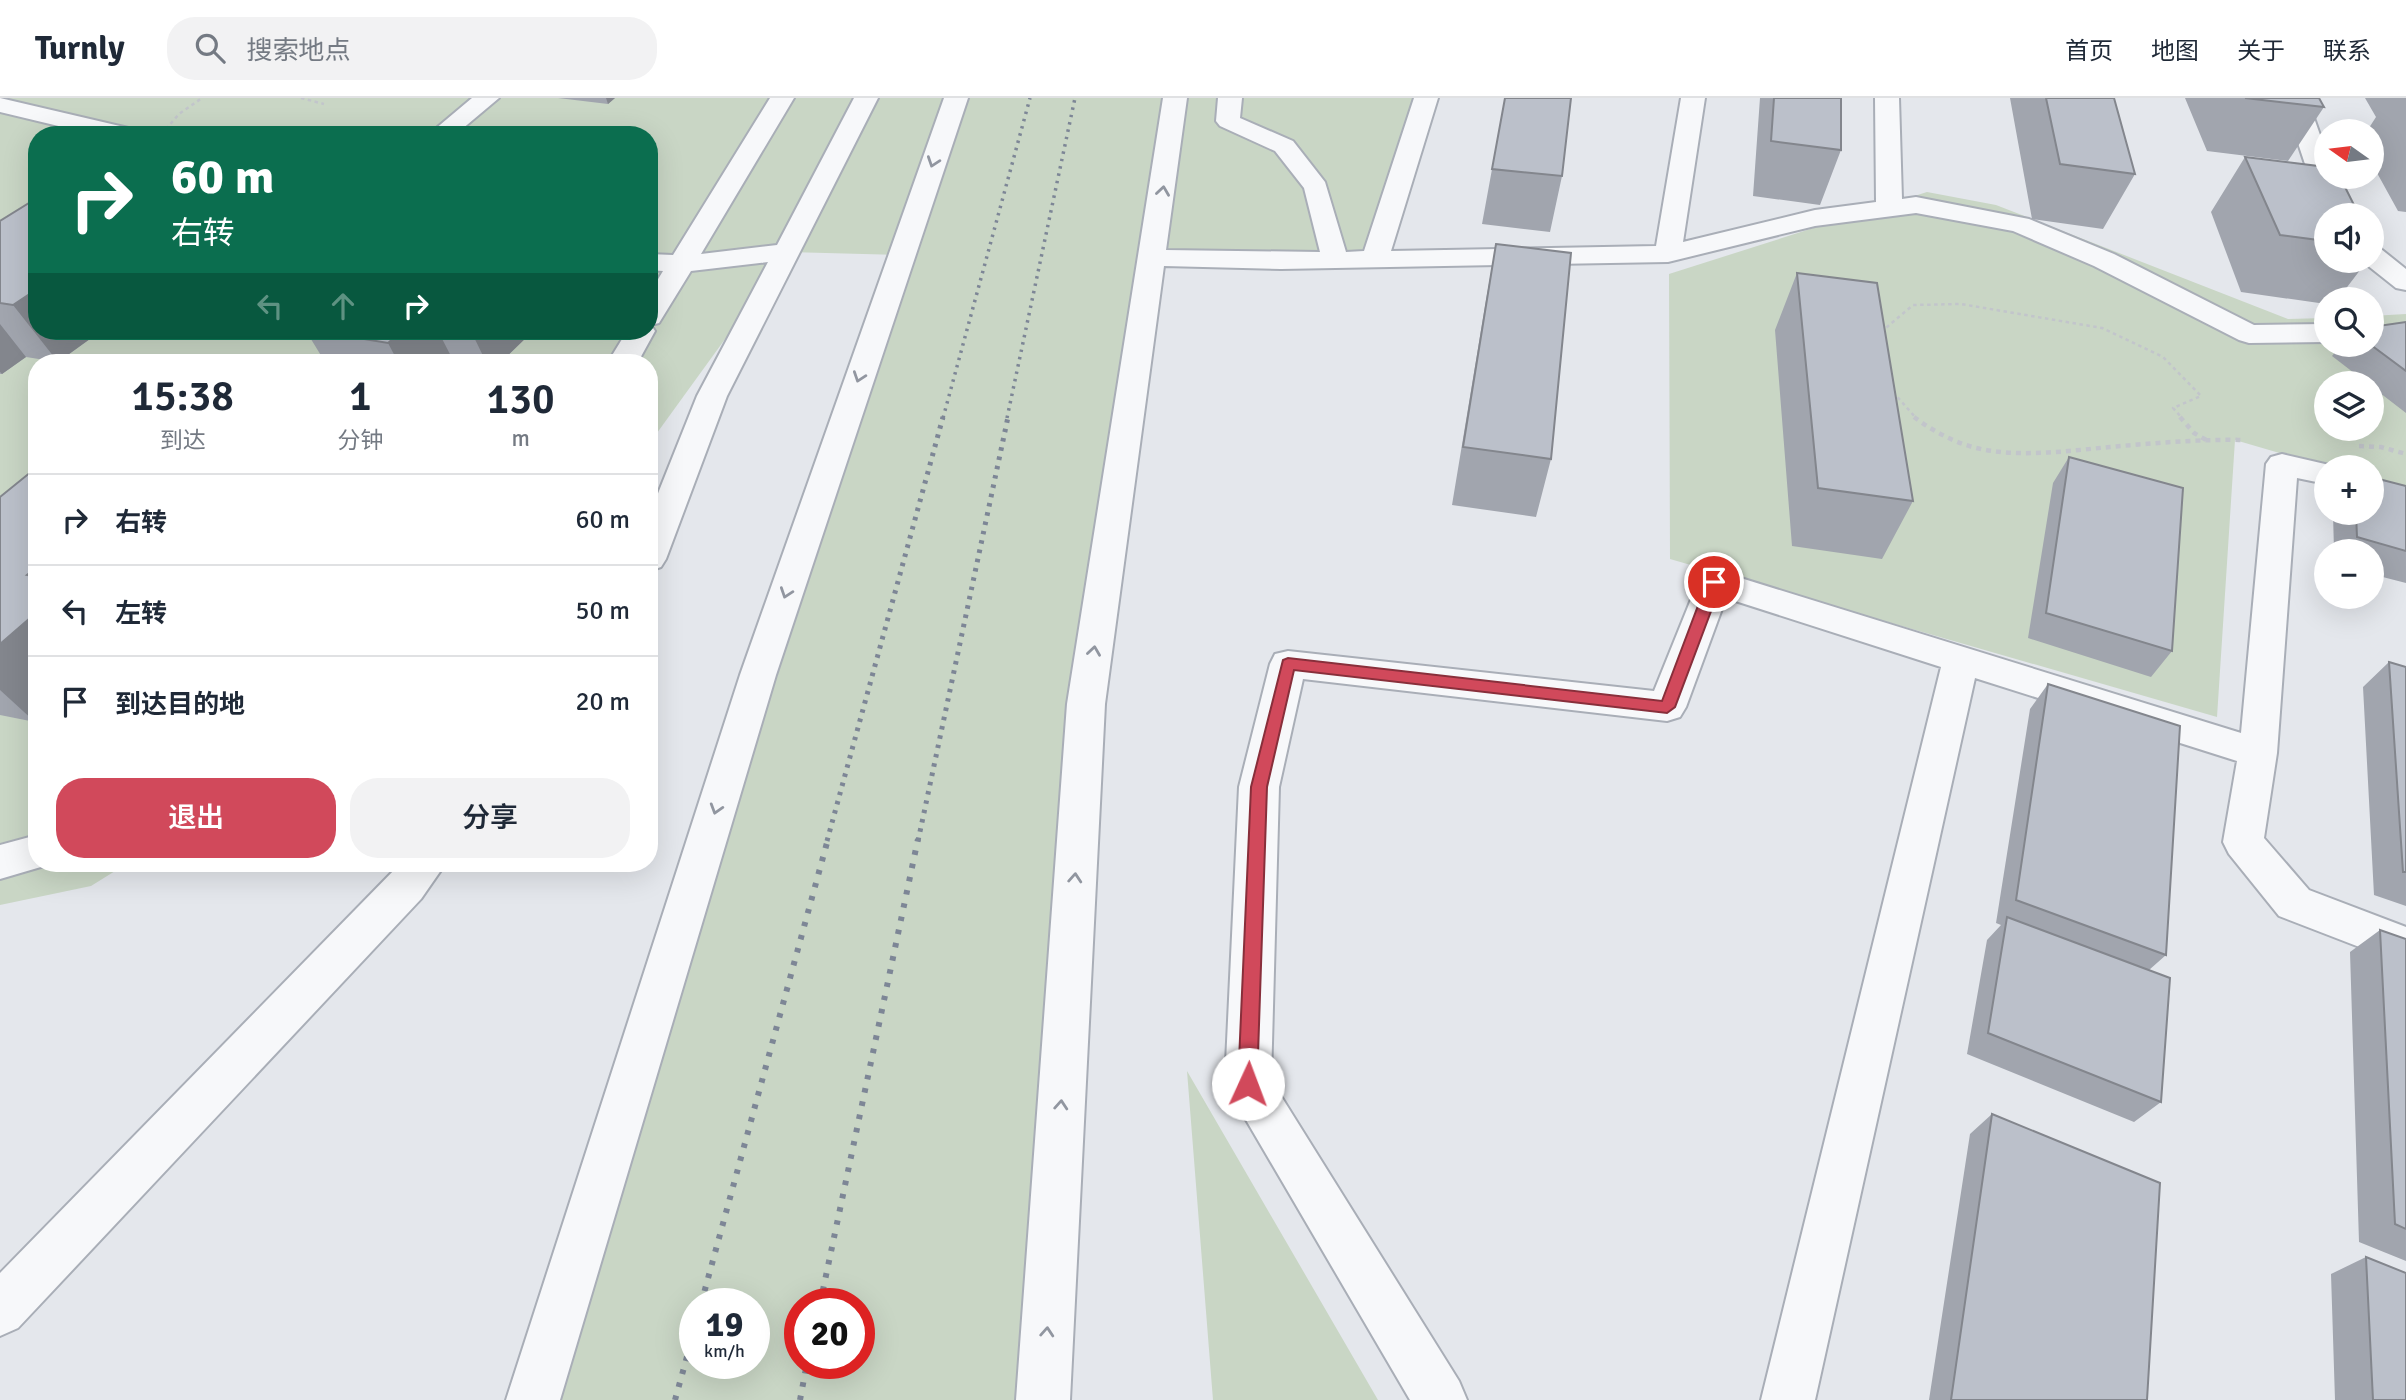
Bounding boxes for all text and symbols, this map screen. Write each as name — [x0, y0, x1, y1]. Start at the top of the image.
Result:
search box — [167, 17, 657, 80]
text: Turnly — [35, 28, 125, 69]
icon: search — [191, 29, 229, 67]
text: 搜索地点 — [247, 35, 351, 67]
text: 首页 — [2065, 36, 2113, 66]
text: 地图 — [2151, 36, 2199, 66]
text: 关于 — [2237, 36, 2285, 66]
text: 联系 — [2323, 36, 2371, 66]
north arrow — [2314, 119, 2384, 189]
map controls — [2314, 119, 2384, 609]
text: 60 m — [171, 147, 274, 207]
icon: right — [56, 154, 147, 245]
one-way arrow — [927, 156, 941, 168]
one-way arrow — [1155, 185, 1170, 197]
button: sound — [2314, 203, 2384, 273]
text: 右转 — [171, 214, 235, 253]
icon: left — [251, 287, 289, 325]
icon: ahead — [324, 287, 362, 325]
icon: right — [397, 287, 435, 325]
button: search — [2314, 287, 2384, 357]
text: 15:38 — [131, 371, 234, 422]
text: 1 — [349, 371, 372, 422]
one-way arrow — [853, 371, 867, 383]
button: layers — [2314, 371, 2384, 441]
text: 130 — [487, 374, 555, 425]
text: m — [511, 424, 530, 453]
text: 到达 — [160, 426, 206, 455]
text: 分钟 — [337, 426, 383, 455]
button: + — [2314, 455, 2384, 525]
icon: right — [56, 501, 94, 539]
text: 60 m — [575, 504, 630, 536]
text: 右转 — [115, 507, 167, 539]
button: − — [2314, 539, 2384, 609]
pin — [1684, 552, 1744, 612]
icon: arrive — [1695, 563, 1733, 601]
one-way arrow — [780, 586, 794, 598]
icon: left — [56, 592, 94, 630]
text: 50 m — [575, 595, 630, 627]
text: 左转 — [115, 598, 167, 630]
one-way arrow — [1086, 645, 1101, 657]
icon: arrive — [56, 683, 94, 721]
text: 20 m — [575, 686, 630, 718]
text: 到达目的地 — [115, 689, 245, 721]
button: 退出 — [56, 778, 336, 858]
button: 分享 — [350, 778, 630, 858]
one-way arrow — [710, 803, 724, 815]
one-way arrow — [1068, 872, 1083, 883]
position arrow — [1211, 1047, 1285, 1121]
one-way arrow — [1053, 1099, 1068, 1110]
speed limit sign: 20 — [784, 1288, 875, 1379]
text: 19 — [706, 1303, 743, 1346]
one-way arrow — [1039, 1326, 1054, 1337]
text: km/h — [704, 1340, 745, 1362]

